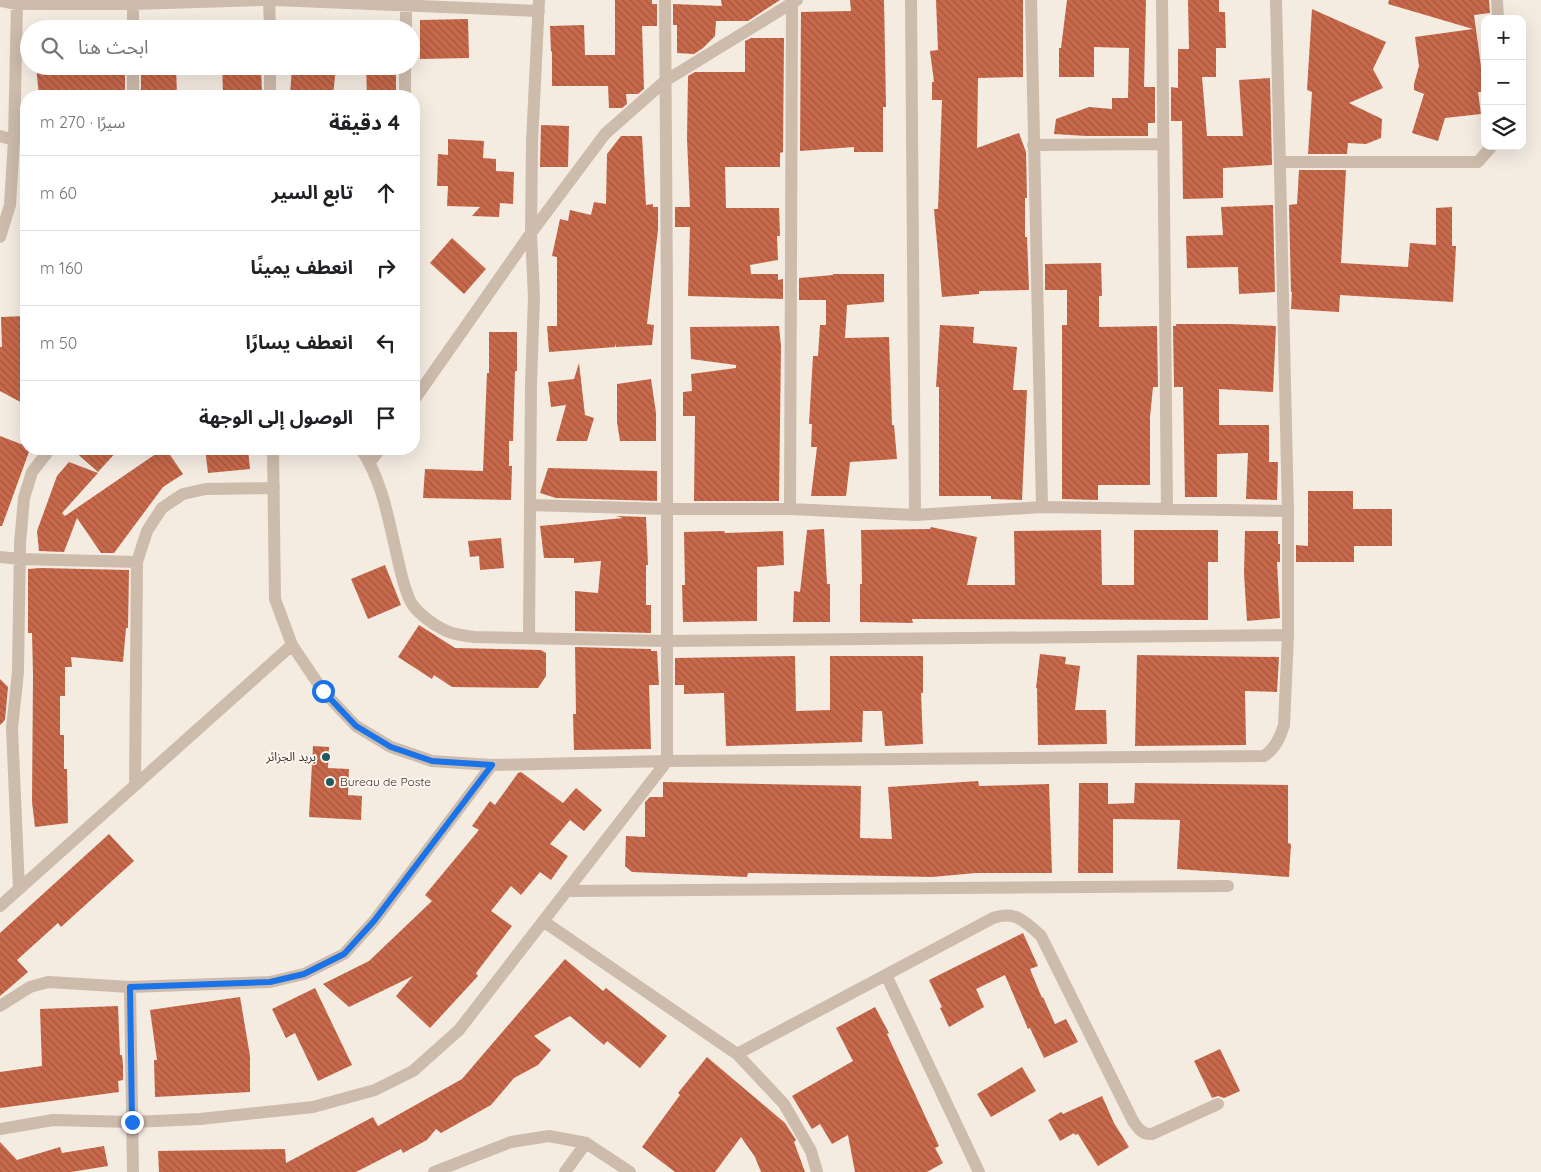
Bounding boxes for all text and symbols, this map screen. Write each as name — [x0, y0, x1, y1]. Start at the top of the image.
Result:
map controls — [1481, 15, 1526, 150]
button: + — [1481, 15, 1526, 60]
search box — [20, 20, 420, 75]
icon: search — [38, 34, 66, 62]
text: ابحث هنا — [78, 35, 149, 59]
button: − — [1481, 60, 1526, 105]
button: layers — [1481, 105, 1526, 150]
text: 4 دقيقة — [329, 109, 400, 135]
text: سيرًا · 270 m — [40, 112, 125, 132]
icon: ahead — [372, 179, 400, 207]
text: تابع السير — [271, 180, 353, 204]
text: 60 m — [40, 183, 77, 203]
icon: right — [372, 254, 400, 282]
text: انعطف يمينًا — [251, 255, 353, 279]
text: 160 m — [40, 258, 83, 278]
icon: left — [372, 329, 400, 357]
text: انعطف يسارًا — [246, 330, 353, 354]
text: 50 m — [40, 333, 77, 353]
icon: arrive — [372, 404, 400, 432]
text: الوصول إلى الوجهة — [199, 405, 353, 429]
route start — [312, 680, 335, 703]
place label: بريد الجزائر — [265, 749, 316, 764]
marker: بريد الجزائر — [320, 751, 332, 763]
place label: Bureau de Poste — [340, 774, 431, 789]
marker: Bureau de Poste — [324, 776, 336, 788]
route end — [121, 1111, 144, 1134]

